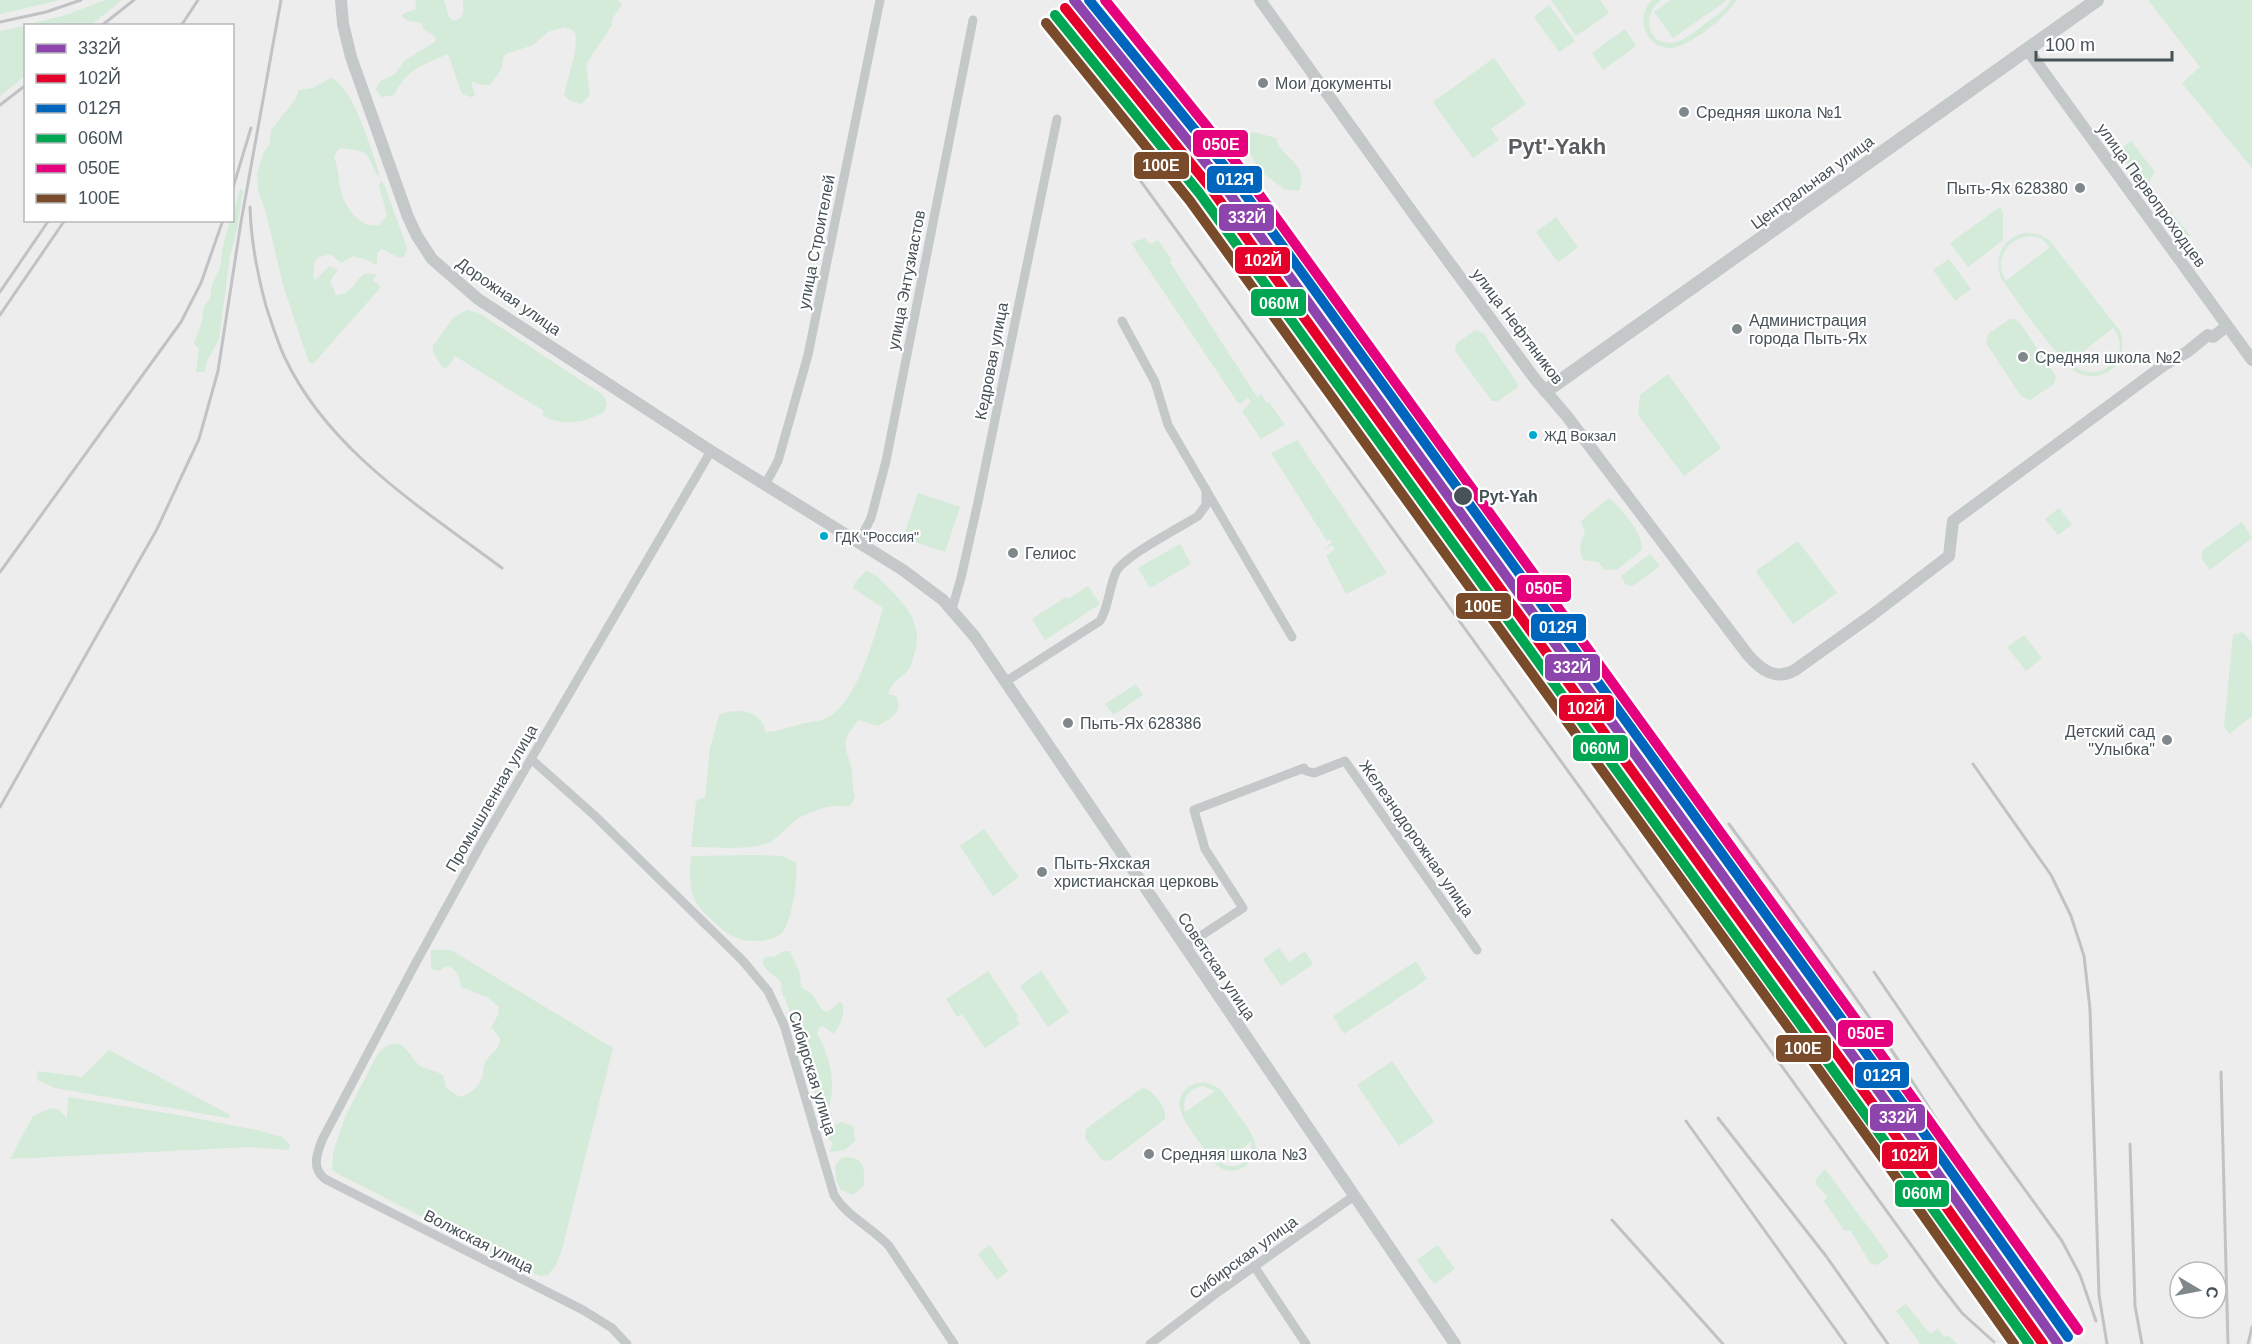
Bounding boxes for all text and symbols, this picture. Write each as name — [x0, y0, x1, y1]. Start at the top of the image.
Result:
legend — [24, 24, 234, 222]
scale bar — [2036, 24, 2172, 62]
text: 100 m — [2045, 35, 2095, 55]
text: 332Й — [78, 37, 121, 58]
text: 102Й — [78, 67, 121, 88]
place label: Мои документы — [1275, 75, 1392, 92]
marker: Мои документы — [1256, 76, 1270, 90]
text: 012Я — [78, 98, 121, 118]
place label: Средняя школа №1 — [1696, 104, 1842, 121]
marker: Средняя школа №1 — [1677, 105, 1691, 119]
street label: улица Первопроходцев — [2094, 120, 2209, 270]
text: 060М — [78, 128, 123, 148]
line badge: 050Е — [1192, 129, 1249, 158]
street label: Центральная улица — [1748, 132, 1877, 233]
district label: Pyt'-Yakh — [1508, 134, 1606, 159]
text: 050Е — [1202, 136, 1240, 153]
line badge: 100Е — [1133, 151, 1190, 180]
text: 100Е — [1142, 157, 1180, 174]
text: 050Е — [78, 158, 120, 178]
line badge: 012Я — [1206, 165, 1263, 194]
text: 012Я — [1216, 171, 1254, 188]
street label: улица Строителей — [795, 173, 838, 311]
place label: Пыть-Ях 628380 — [1947, 180, 2068, 197]
marker: Пыть-Ях 628380 — [2073, 181, 2087, 195]
text: 100Е — [78, 188, 120, 208]
line badge: 332Й — [1218, 203, 1275, 232]
text: 332Й — [1228, 208, 1266, 226]
street label: улица Энтузиастов — [885, 209, 928, 351]
line badge: 102Й — [1234, 246, 1291, 275]
text: 102Й — [1244, 251, 1282, 269]
street label: Дорожная улица — [453, 254, 564, 339]
street label: улица Нефтяников — [1469, 265, 1567, 387]
line badge: 060М — [1250, 288, 1307, 317]
text: 060М — [1259, 295, 1299, 312]
street label: Кедровая улица — [972, 301, 1011, 421]
place label: Администрация города Пыть-Ях — [1749, 312, 1867, 347]
marker: Администрация города Пыть-Ях — [1730, 322, 1744, 336]
place label: Средняя школа №2 — [2035, 349, 2181, 366]
marker: Средняя школа №2 — [2016, 350, 2030, 364]
place label: ЖД Вокзал — [1544, 428, 1616, 444]
marker: ЖД Вокзал — [1527, 429, 1539, 441]
marker: Pyt-Yah — [1452, 485, 1474, 507]
place label: Pyt-Yah — [1479, 488, 1538, 505]
place label: ГДК "Россия" — [835, 529, 919, 545]
marker: ГДК "Россия" — [818, 530, 830, 542]
place label: Гелиос — [1025, 545, 1076, 562]
marker: Гелиос — [1006, 546, 1020, 560]
line badge: 050Е — [1516, 574, 1572, 603]
text: 050Е — [1525, 580, 1563, 597]
line badge: 100Е — [1455, 592, 1512, 620]
text: 100Е — [1464, 598, 1502, 615]
line badge: 012Я — [1530, 613, 1587, 642]
text: 012Я — [1539, 619, 1577, 636]
line badge: 332Й — [1544, 653, 1601, 682]
text: 332Й — [1553, 658, 1591, 676]
line badge: 102Й — [1558, 694, 1615, 722]
text: 102Й — [1567, 699, 1605, 717]
place label: Пыть-Ях 628386 — [1080, 715, 1201, 732]
marker: Пыть-Ях 628386 — [1061, 716, 1075, 730]
street label: Промышленная улица — [442, 722, 540, 875]
place label: Детский сад "Улыбка" — [2065, 723, 2156, 758]
marker: Детский сад "Улыбка" — [2160, 733, 2174, 747]
line badge: 060М — [1572, 734, 1629, 762]
text: 060М — [1580, 740, 1620, 757]
street label: Железнодорожная улица — [1356, 757, 1477, 920]
place label: Пыть-Яхская христианская церковь — [1054, 855, 1219, 890]
marker: Пыть-Яхская христианская церковь — [1035, 865, 1049, 879]
street label: Советская улица — [1174, 909, 1259, 1023]
street label: Сибирская улица — [786, 1009, 840, 1137]
line badge: 050Е — [1837, 1019, 1894, 1048]
text: 050Е — [1847, 1025, 1885, 1042]
line badge: 100Е — [1775, 1034, 1832, 1063]
text: 100Е — [1784, 1040, 1822, 1057]
line badge: 012Я — [1854, 1061, 1910, 1089]
text: 012Я — [1863, 1067, 1901, 1084]
line badge: 332Й — [1869, 1103, 1926, 1132]
text: 332Й — [1879, 1108, 1917, 1126]
line badge: 102Й — [1881, 1141, 1938, 1170]
place label: Средняя школа №3 — [1161, 1146, 1307, 1163]
text: 102Й — [1891, 1146, 1929, 1164]
marker: Средняя школа №3 — [1142, 1147, 1156, 1161]
line badge: 060М — [1894, 1179, 1950, 1208]
text: 060М — [1902, 1185, 1942, 1202]
street label: Волжская улица — [421, 1206, 536, 1276]
street label: Сибирская улица — [1186, 1213, 1300, 1302]
north arrow — [2168, 1260, 2228, 1320]
text: С — [2203, 1285, 2222, 1300]

